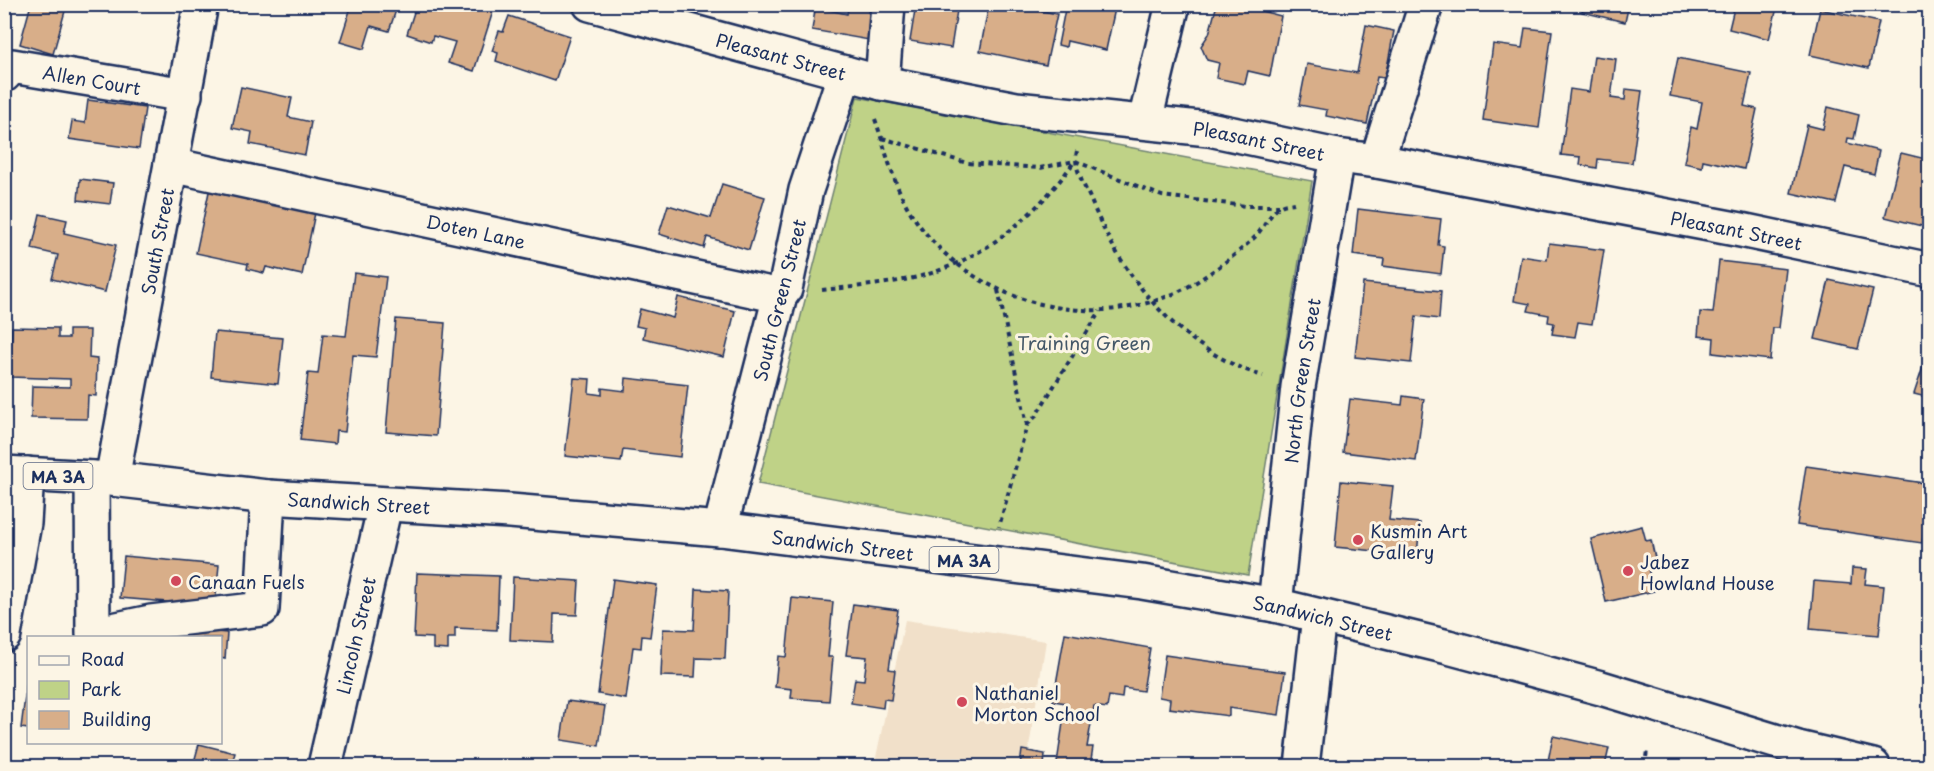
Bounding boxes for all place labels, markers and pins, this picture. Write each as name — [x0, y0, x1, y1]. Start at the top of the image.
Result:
place label: Kusmin Art Gallery — [1370, 517, 1468, 565]
marker: Kusmin Art Gallery — [1351, 533, 1365, 547]
place label: Jabez Howland House — [1640, 548, 1775, 596]
marker: Jabez Howland House — [1621, 564, 1635, 578]
place label: Canaan Fuels — [188, 568, 305, 595]
marker: Canaan Fuels — [169, 574, 183, 588]
place label: Nathaniel Morton School — [974, 679, 1100, 727]
marker: Nathaniel Morton School — [955, 695, 969, 709]

